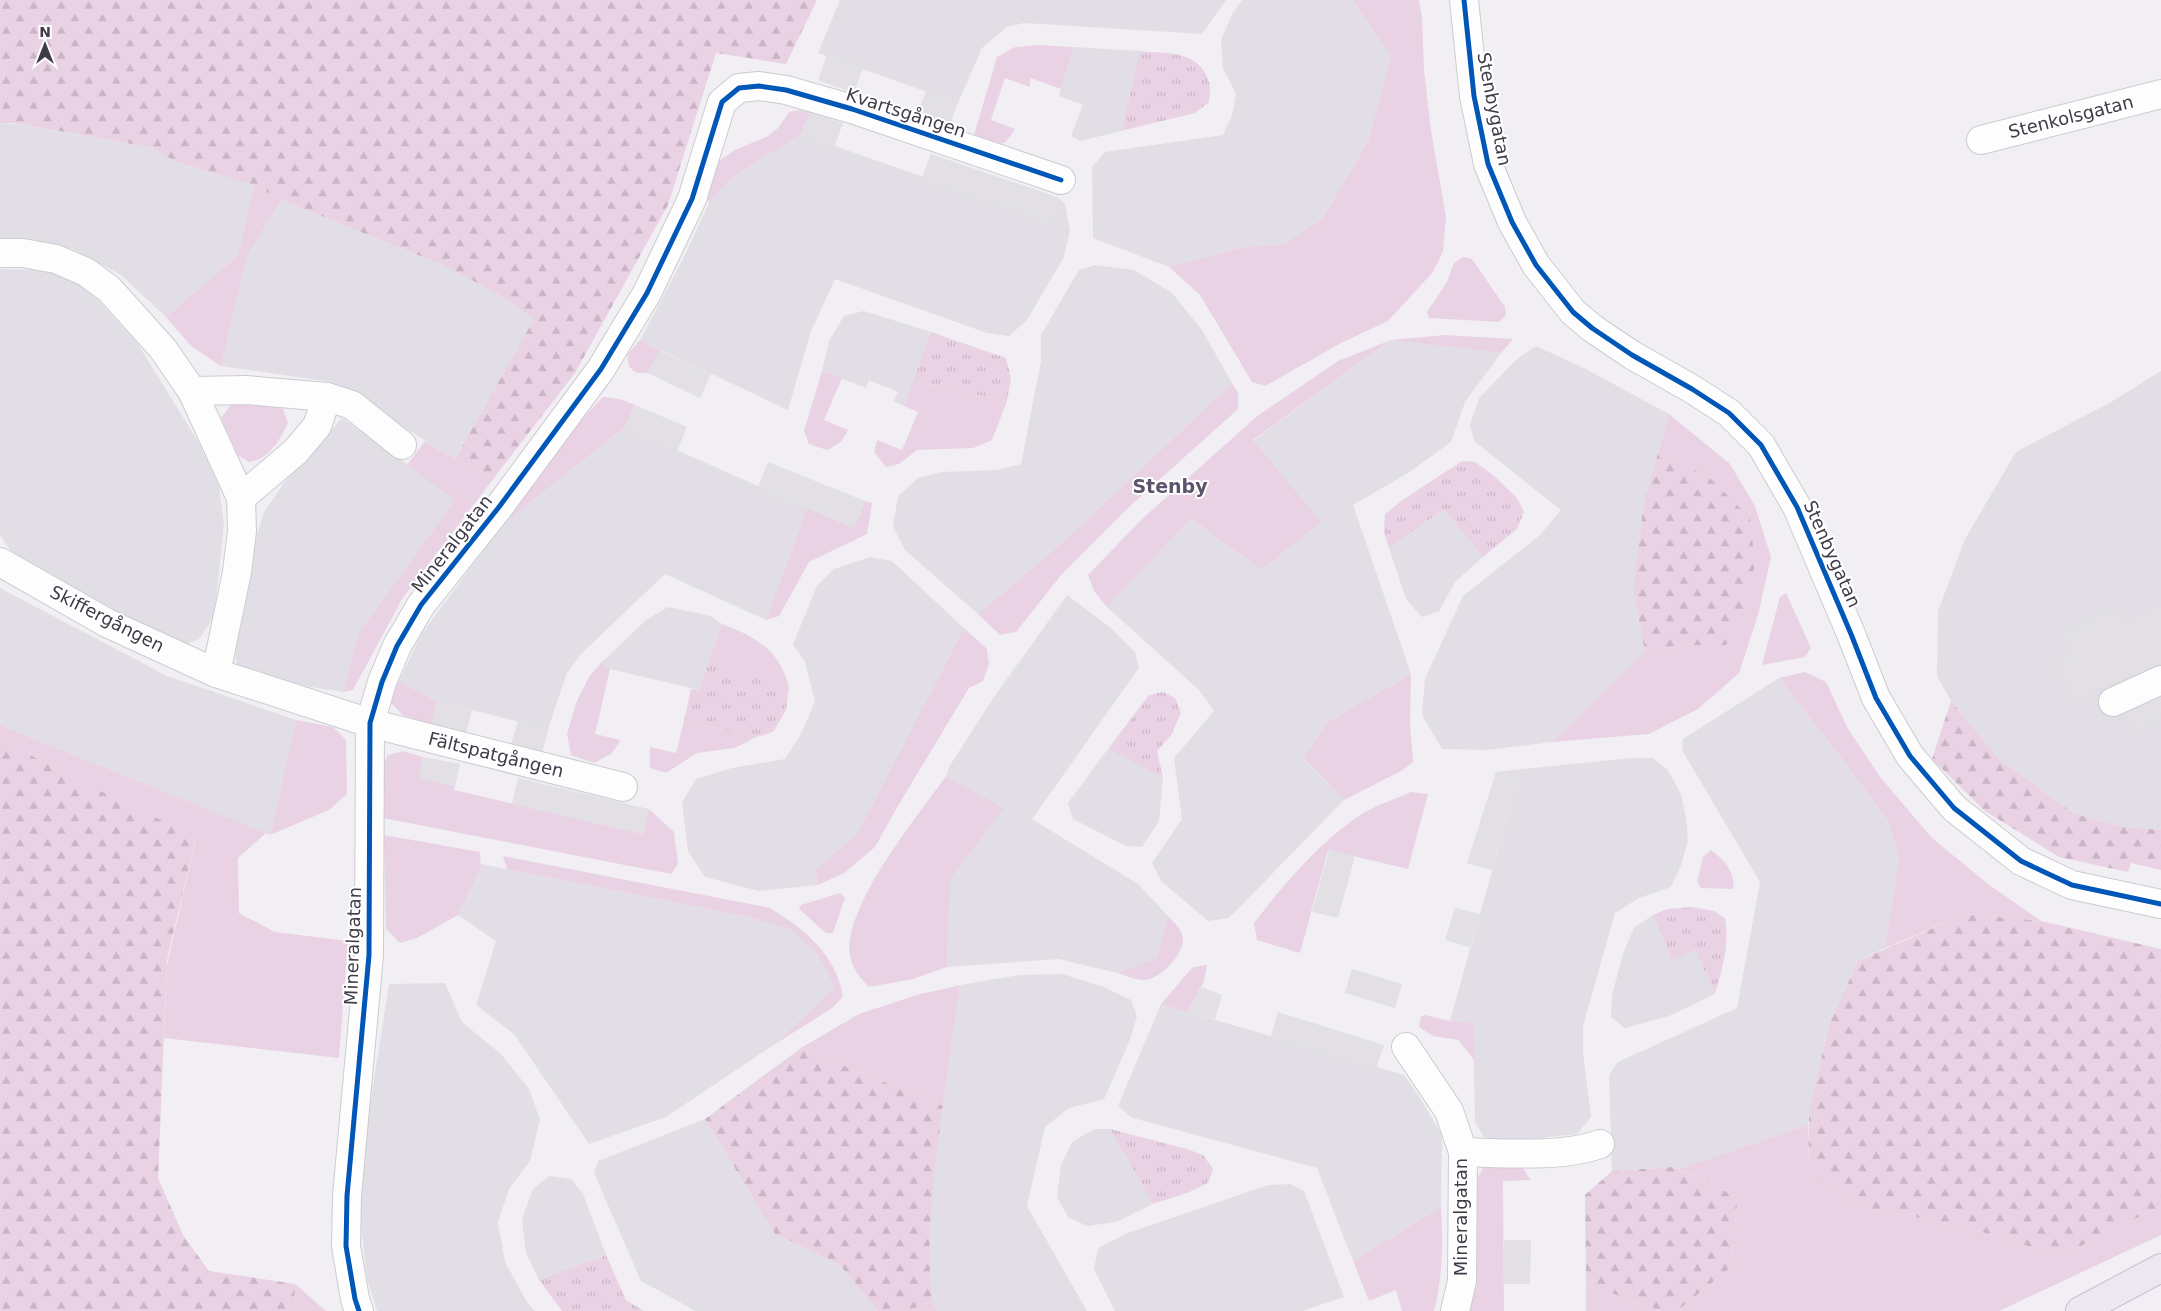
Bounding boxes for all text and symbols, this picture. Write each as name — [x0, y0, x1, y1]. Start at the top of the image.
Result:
north arrow — [20, 20, 70, 70]
text: N — [39, 24, 51, 40]
street label: Stenbygatan — [1473, 50, 1516, 167]
street label: Kvartsgången — [843, 83, 969, 142]
street label: Stenkolsgatan — [2006, 91, 2136, 142]
district label: Stenby — [1132, 475, 1208, 497]
street label: Mineralgatan — [407, 491, 496, 597]
street label: Stenbygatan — [1799, 497, 1865, 611]
street label: Skiffergången — [47, 581, 168, 656]
street label: Fältspatgången — [426, 728, 566, 781]
street label: Mineralgatan — [340, 886, 365, 1006]
street label: Mineralgatan — [1450, 1158, 1471, 1276]

